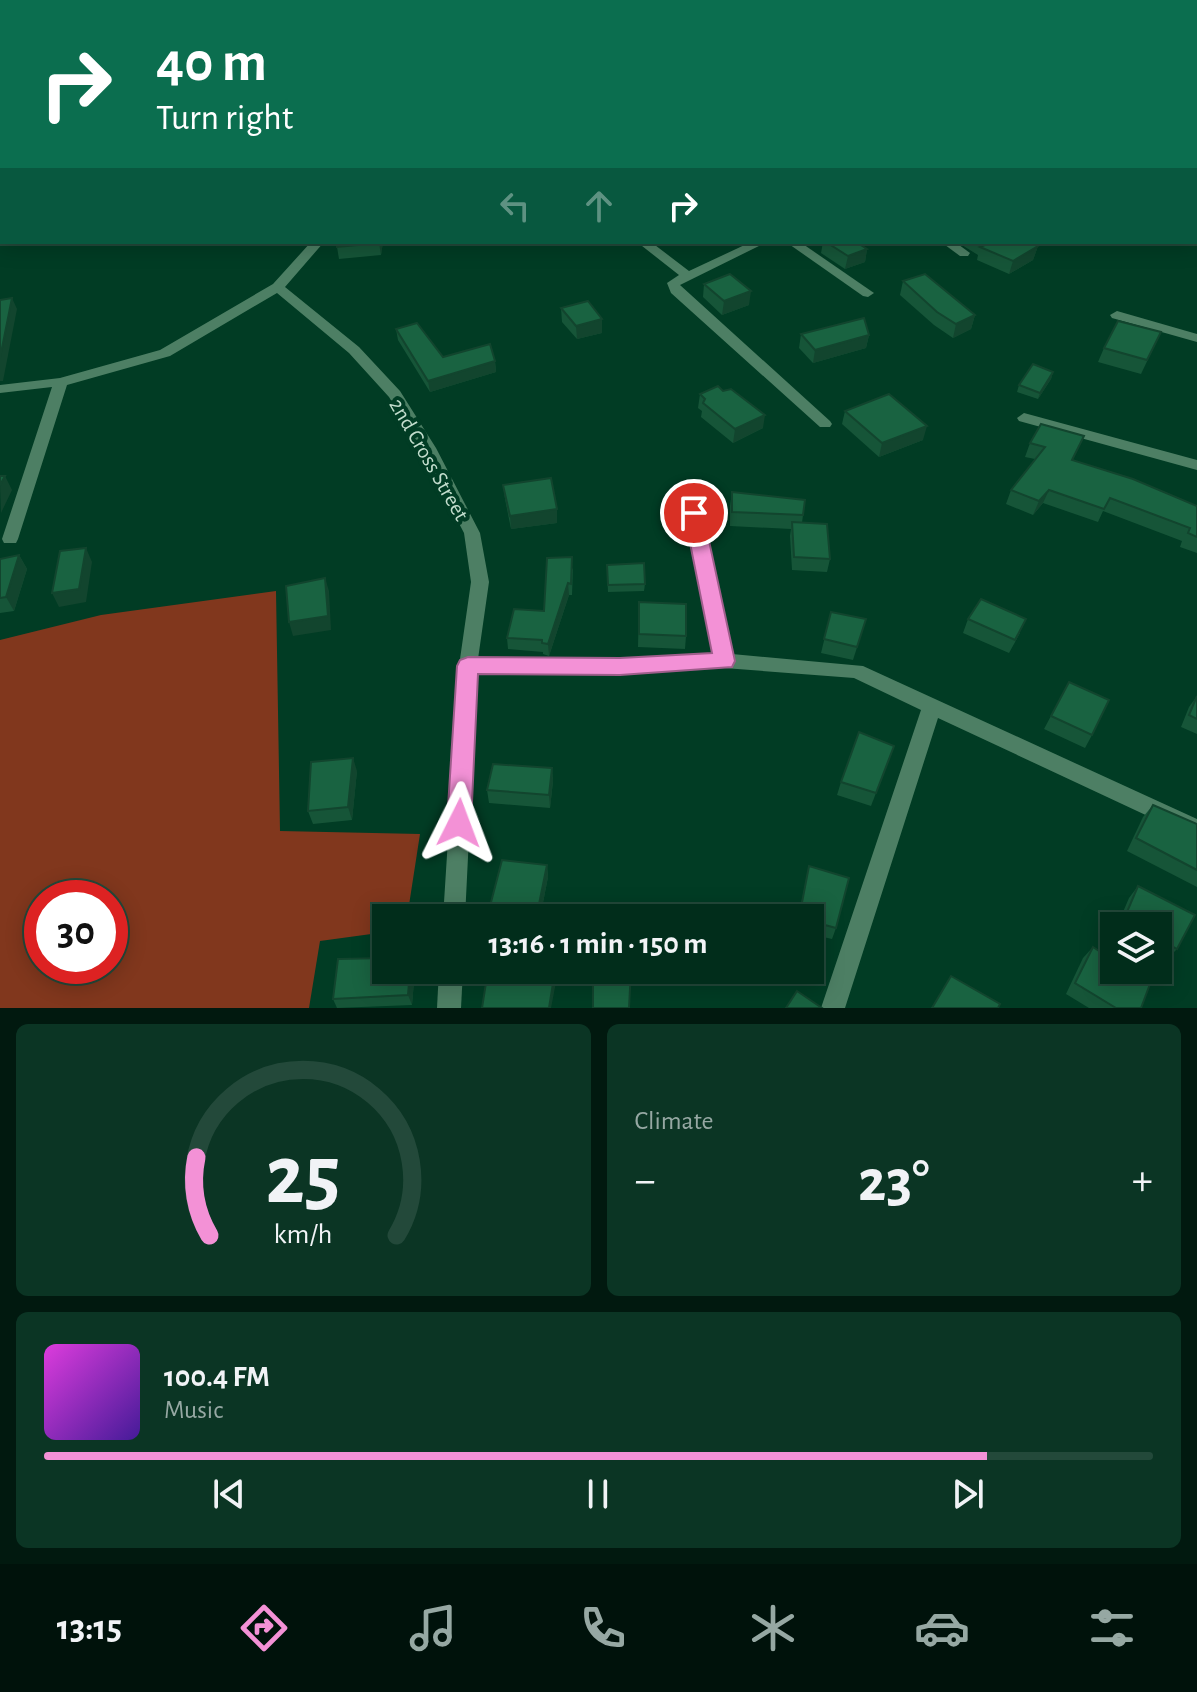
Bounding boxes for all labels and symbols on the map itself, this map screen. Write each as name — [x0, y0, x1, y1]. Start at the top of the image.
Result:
street label: 2nd Cross Street — [385, 395, 473, 524]
pin — [660, 479, 728, 547]
position arrow — [417, 781, 501, 865]
speed limit sign: 30 — [24, 880, 128, 984]

